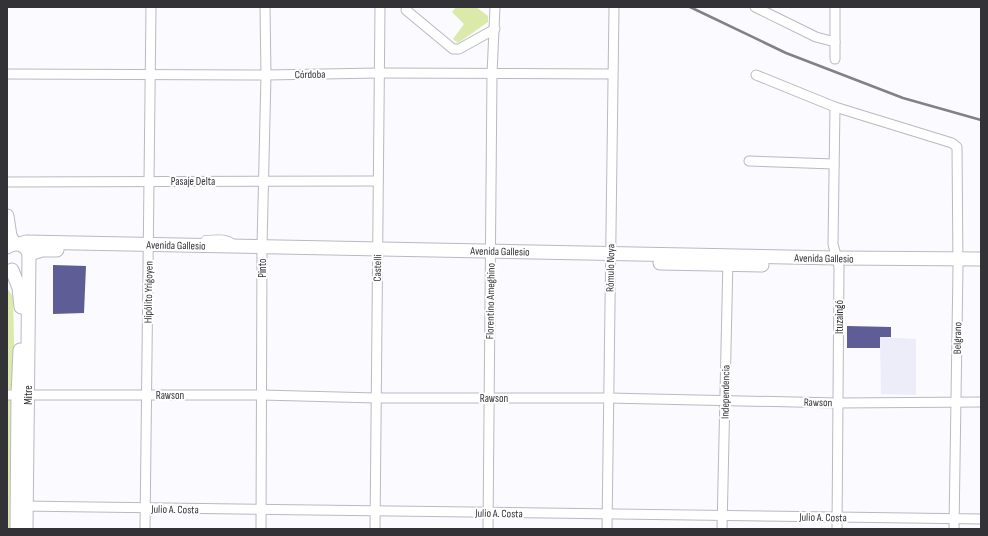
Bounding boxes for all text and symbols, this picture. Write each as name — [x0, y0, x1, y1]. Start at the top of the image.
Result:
street label: Córdoba — [295, 68, 325, 81]
street label: Pasaje Delta — [171, 175, 215, 188]
street label: Avenida Gallesio — [145, 238, 206, 253]
street label: Avenida Gallesio — [469, 244, 530, 259]
street label: Rómulo Noya — [604, 244, 617, 292]
street label: Avenida Gallesio — [793, 251, 854, 266]
street label: Castelli — [371, 254, 384, 282]
street label: Pinto — [256, 258, 269, 278]
street label: Hipólito Yrigoyen — [141, 261, 156, 323]
street label: Florentino Ameghino — [483, 262, 498, 339]
street label: Ituzaingó — [833, 300, 846, 334]
street label: Belgrano — [951, 321, 964, 354]
street label: Independencia — [719, 365, 732, 419]
street label: Mitre — [22, 385, 35, 405]
street label: Rawson — [156, 389, 185, 402]
street label: Rawson — [480, 392, 509, 405]
street label: Rawson — [804, 396, 833, 409]
street label: Julio A. Costa — [150, 503, 199, 516]
street label: Julio A. Costa — [474, 507, 523, 520]
street label: Julio A. Costa — [798, 511, 847, 524]

